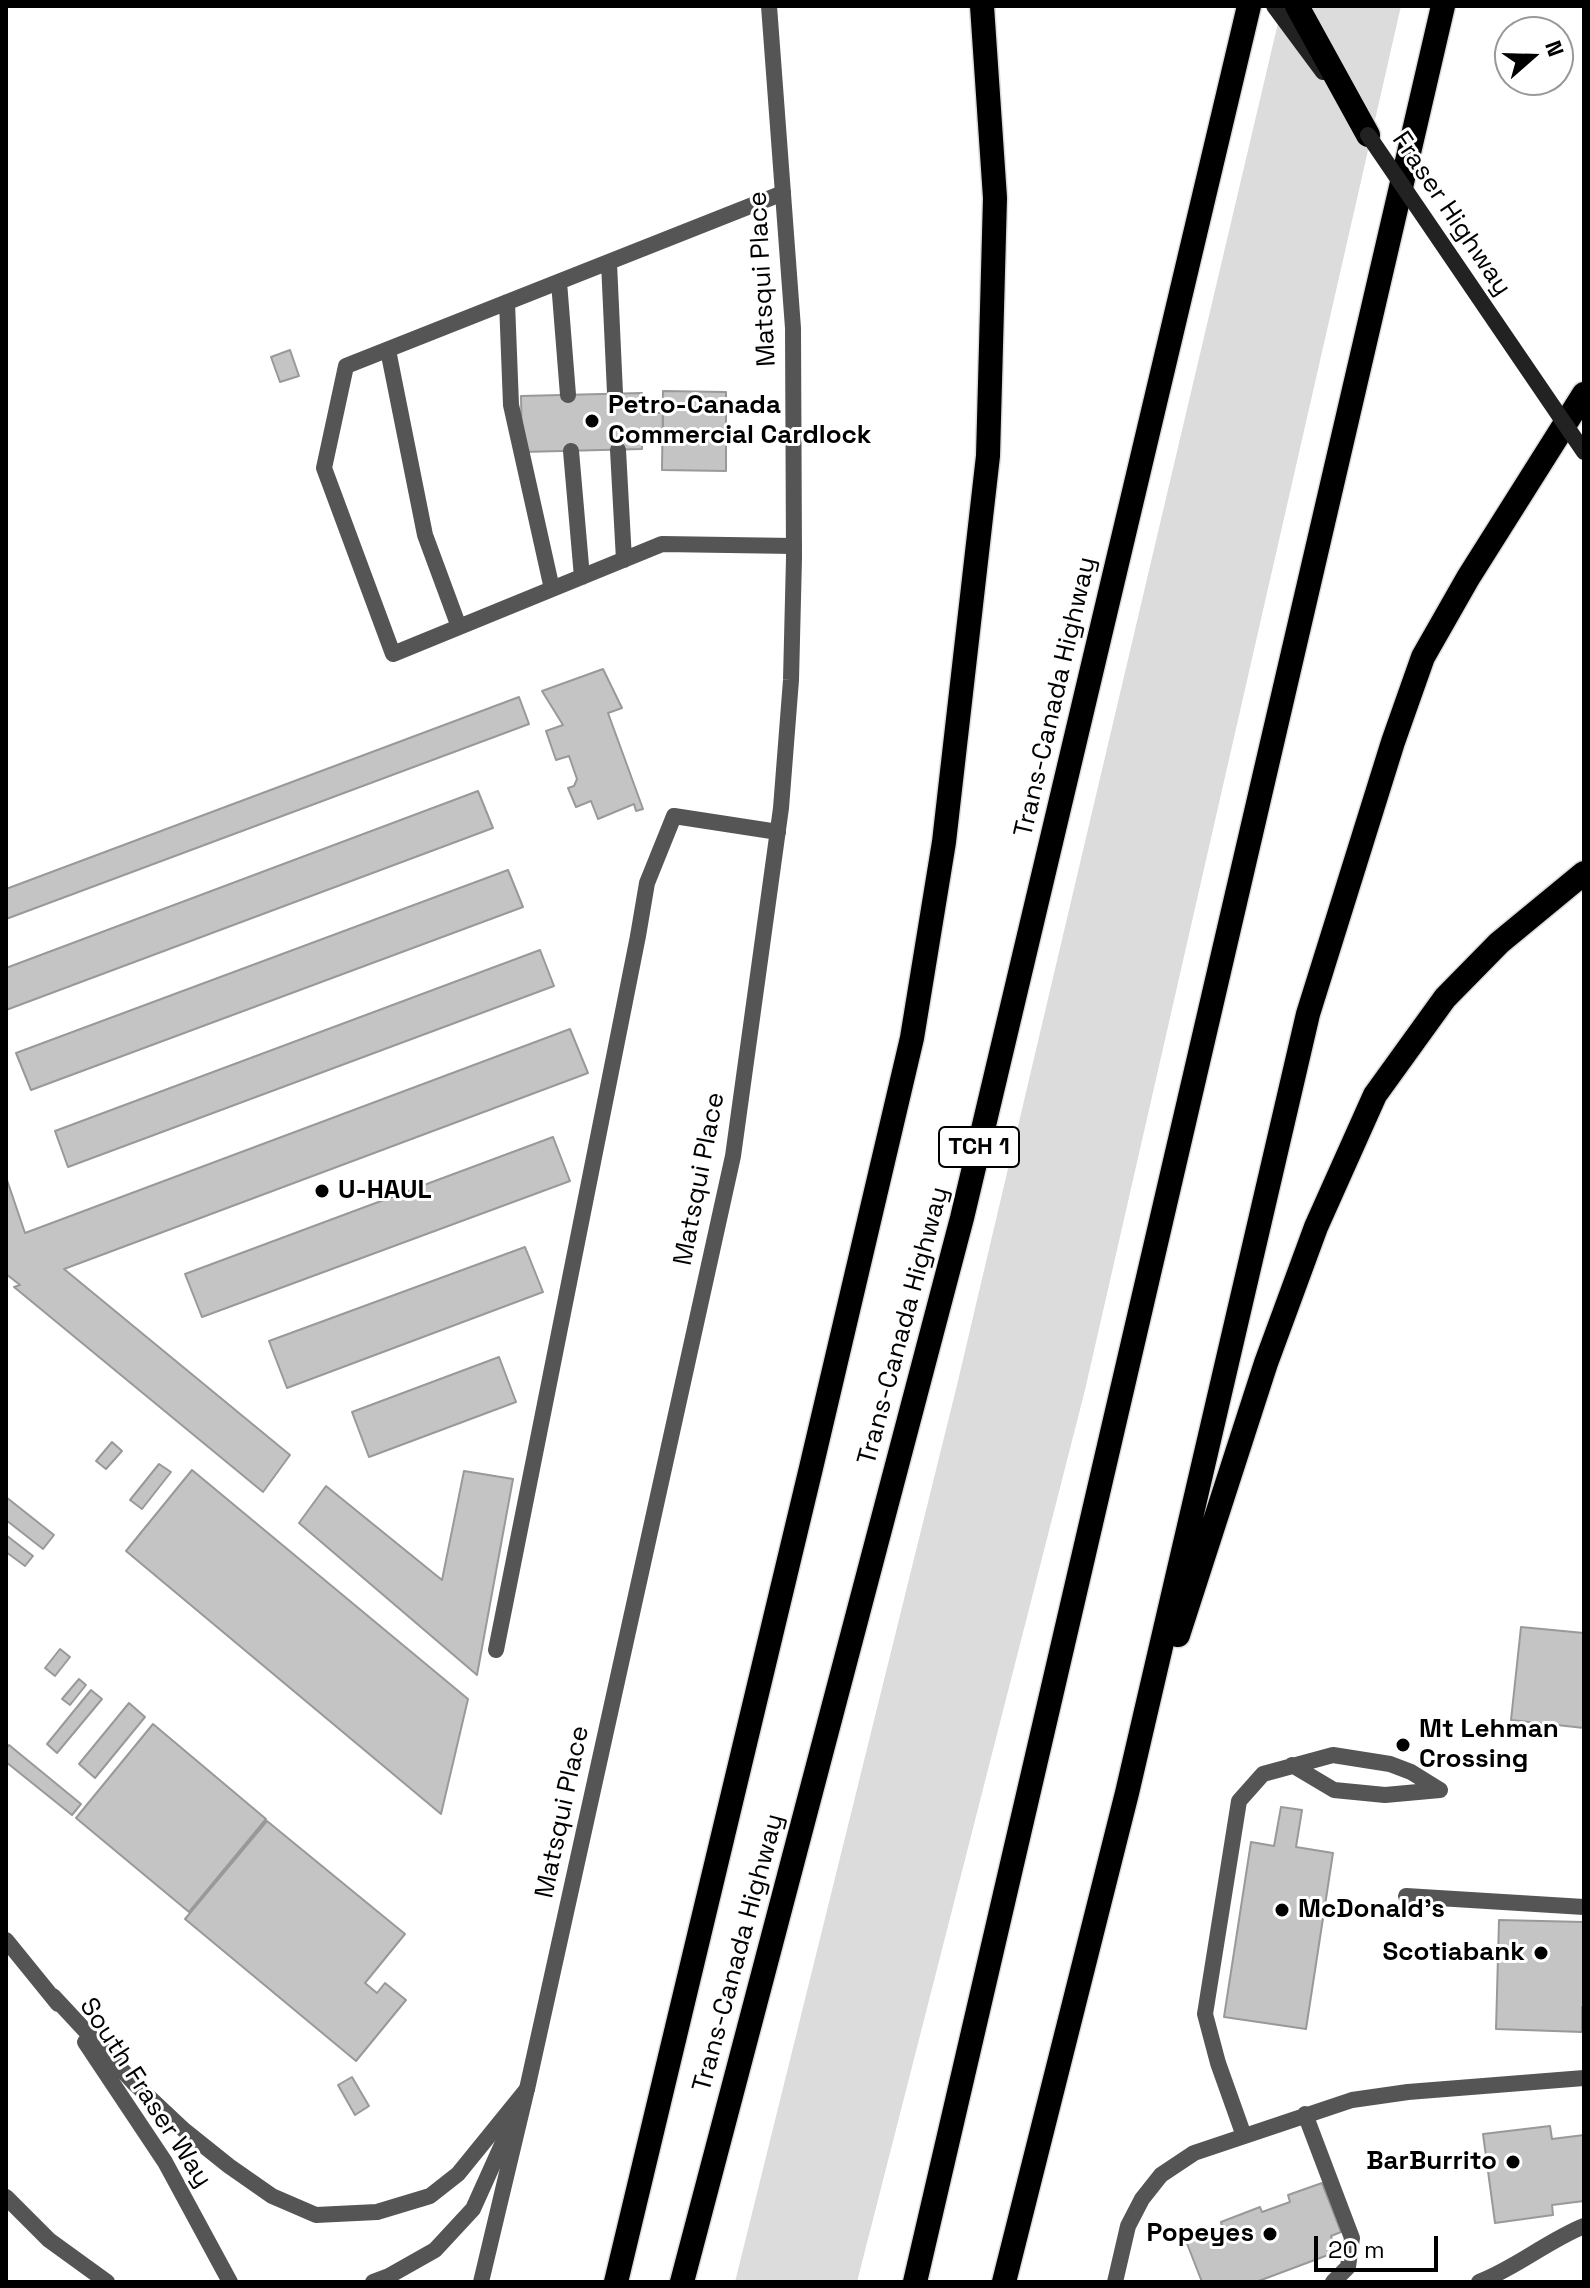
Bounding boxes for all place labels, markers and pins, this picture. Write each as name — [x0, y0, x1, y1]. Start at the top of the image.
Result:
place label: Petro-Canada Commercial Cardlock — [608, 390, 872, 452]
marker: Petro-Canada Commercial Cardlock — [583, 412, 601, 430]
place label: U-HAUL — [338, 1175, 432, 1207]
marker: U-HAUL — [313, 1182, 331, 1200]
place label: Mt Lehman Crossing — [1419, 1714, 1559, 1776]
marker: Mt Lehman Crossing — [1394, 1736, 1412, 1754]
place label: McDonald's — [1298, 1894, 1445, 1926]
marker: McDonald's — [1273, 1901, 1291, 1919]
place label: Scotiabank — [1382, 1937, 1525, 1969]
marker: Scotiabank — [1532, 1944, 1550, 1962]
place label: BarBurrito — [1366, 2146, 1497, 2178]
marker: BarBurrito — [1504, 2153, 1522, 2171]
place label: Popeyes — [1146, 2218, 1254, 2250]
marker: Popeyes — [1261, 2225, 1279, 2243]

